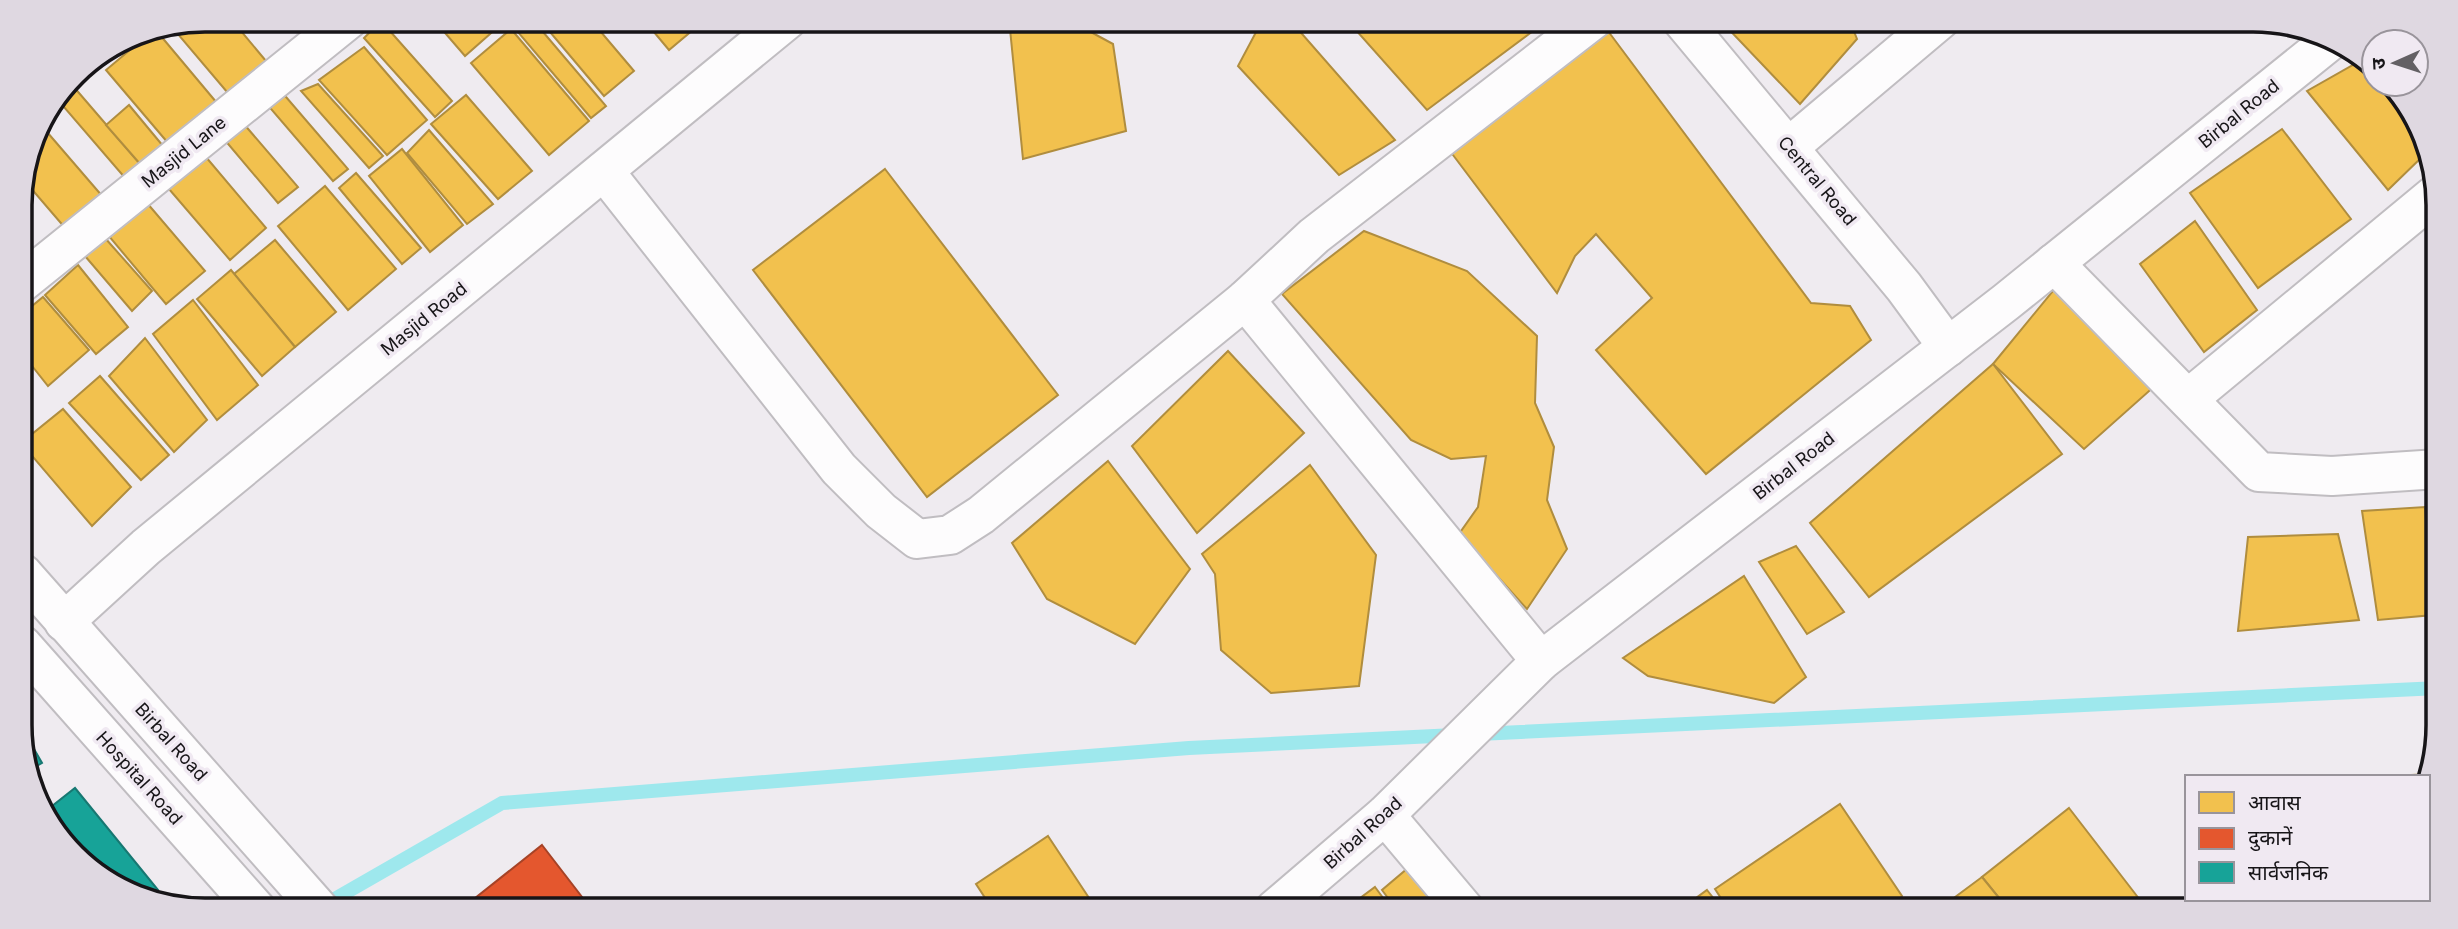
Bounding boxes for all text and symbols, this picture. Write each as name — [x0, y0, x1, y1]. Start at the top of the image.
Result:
north arrow — [2360, 28, 2430, 98]
text: उ — [2367, 57, 2390, 70]
street label: Birbal Road — [2194, 75, 2283, 152]
street label: Masjid Lane — [137, 111, 230, 192]
street label: Central Road — [1774, 132, 1861, 230]
street label: Masjid Road — [377, 278, 471, 360]
street label: Birbal Road — [1749, 427, 1839, 504]
street label: Birbal Road — [131, 698, 212, 785]
street label: Hospital Road — [92, 727, 187, 829]
legend — [2185, 775, 2430, 901]
text: आवास — [2248, 790, 2302, 815]
street label: Birbal Road — [1319, 792, 1406, 873]
text: दुकानें — [2248, 825, 2293, 852]
text: सार्वजनिक — [2248, 860, 2329, 885]

